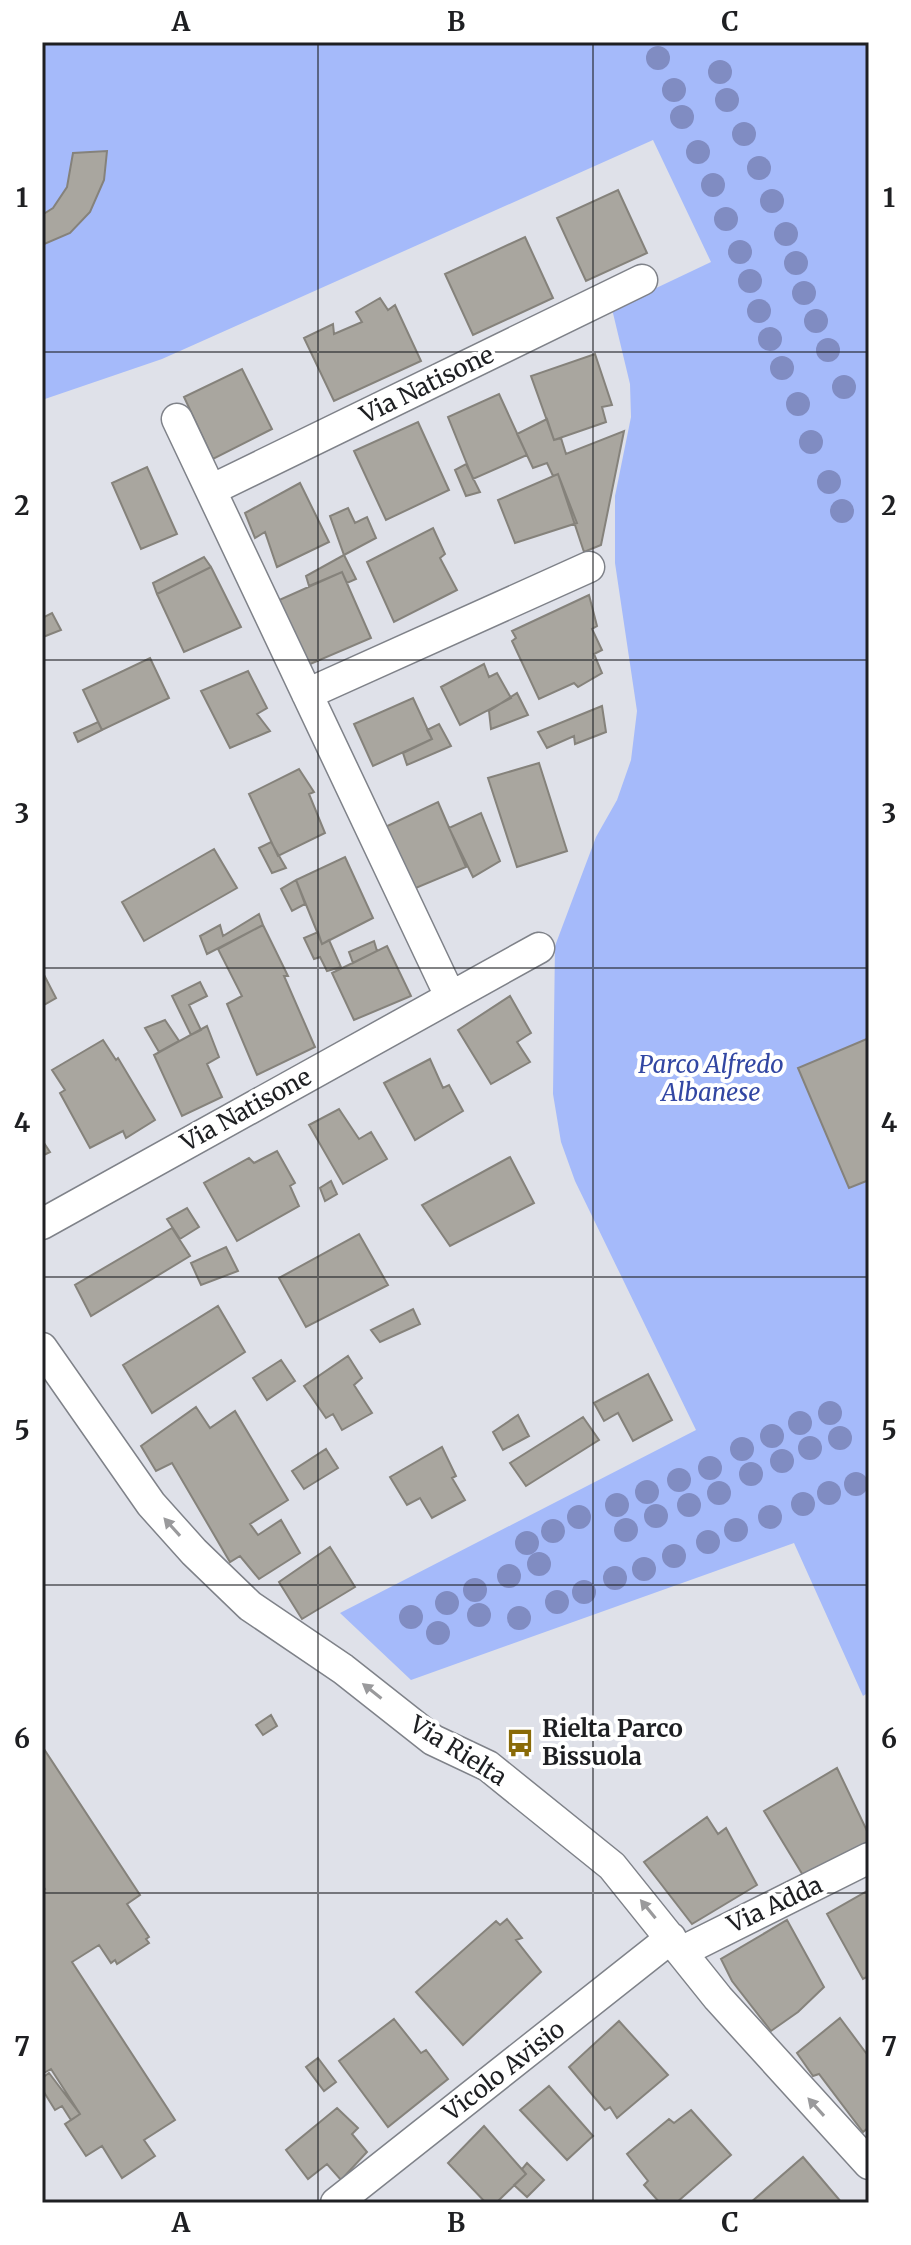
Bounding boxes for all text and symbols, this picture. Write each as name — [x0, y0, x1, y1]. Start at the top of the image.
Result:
text: A — [171, 5, 191, 38]
text: B — [447, 5, 465, 38]
text: C — [721, 5, 739, 38]
text: 1 — [16, 181, 28, 214]
text: 1 — [883, 181, 895, 214]
street label: Via Natisone — [354, 339, 499, 431]
text: 2 — [14, 489, 30, 522]
text: 2 — [881, 489, 897, 522]
text: 3 — [15, 797, 29, 830]
text: 3 — [882, 797, 896, 830]
park label: Parco Alfredo Albanese — [638, 1049, 784, 1108]
street label: Via Natisone — [174, 1061, 317, 1159]
text: 4 — [14, 1106, 31, 1139]
text: 4 — [881, 1106, 898, 1139]
text: 5 — [14, 1414, 30, 1447]
text: 5 — [881, 1414, 897, 1447]
one-way arrow — [164, 1518, 181, 1538]
one-way arrow — [362, 1683, 382, 1700]
street label: Via Rielta — [403, 1708, 513, 1793]
place label: Rielta Parco Bissuola — [542, 1713, 683, 1772]
text: 6 — [14, 1722, 30, 1755]
text: 6 — [881, 1722, 897, 1755]
bus stop icon: Rielta Parco Bissuola — [505, 1728, 535, 1758]
street label: Via Adda — [722, 1869, 827, 1940]
one-way arrow — [640, 1899, 657, 1919]
street label: Vicolo Avisio — [436, 2013, 571, 2128]
text: 7 — [14, 2030, 30, 2063]
text: 7 — [881, 2030, 897, 2063]
one-way arrow — [807, 2098, 825, 2117]
text: A — [171, 2206, 191, 2239]
text: B — [447, 2206, 465, 2239]
text: C — [721, 2206, 739, 2239]

